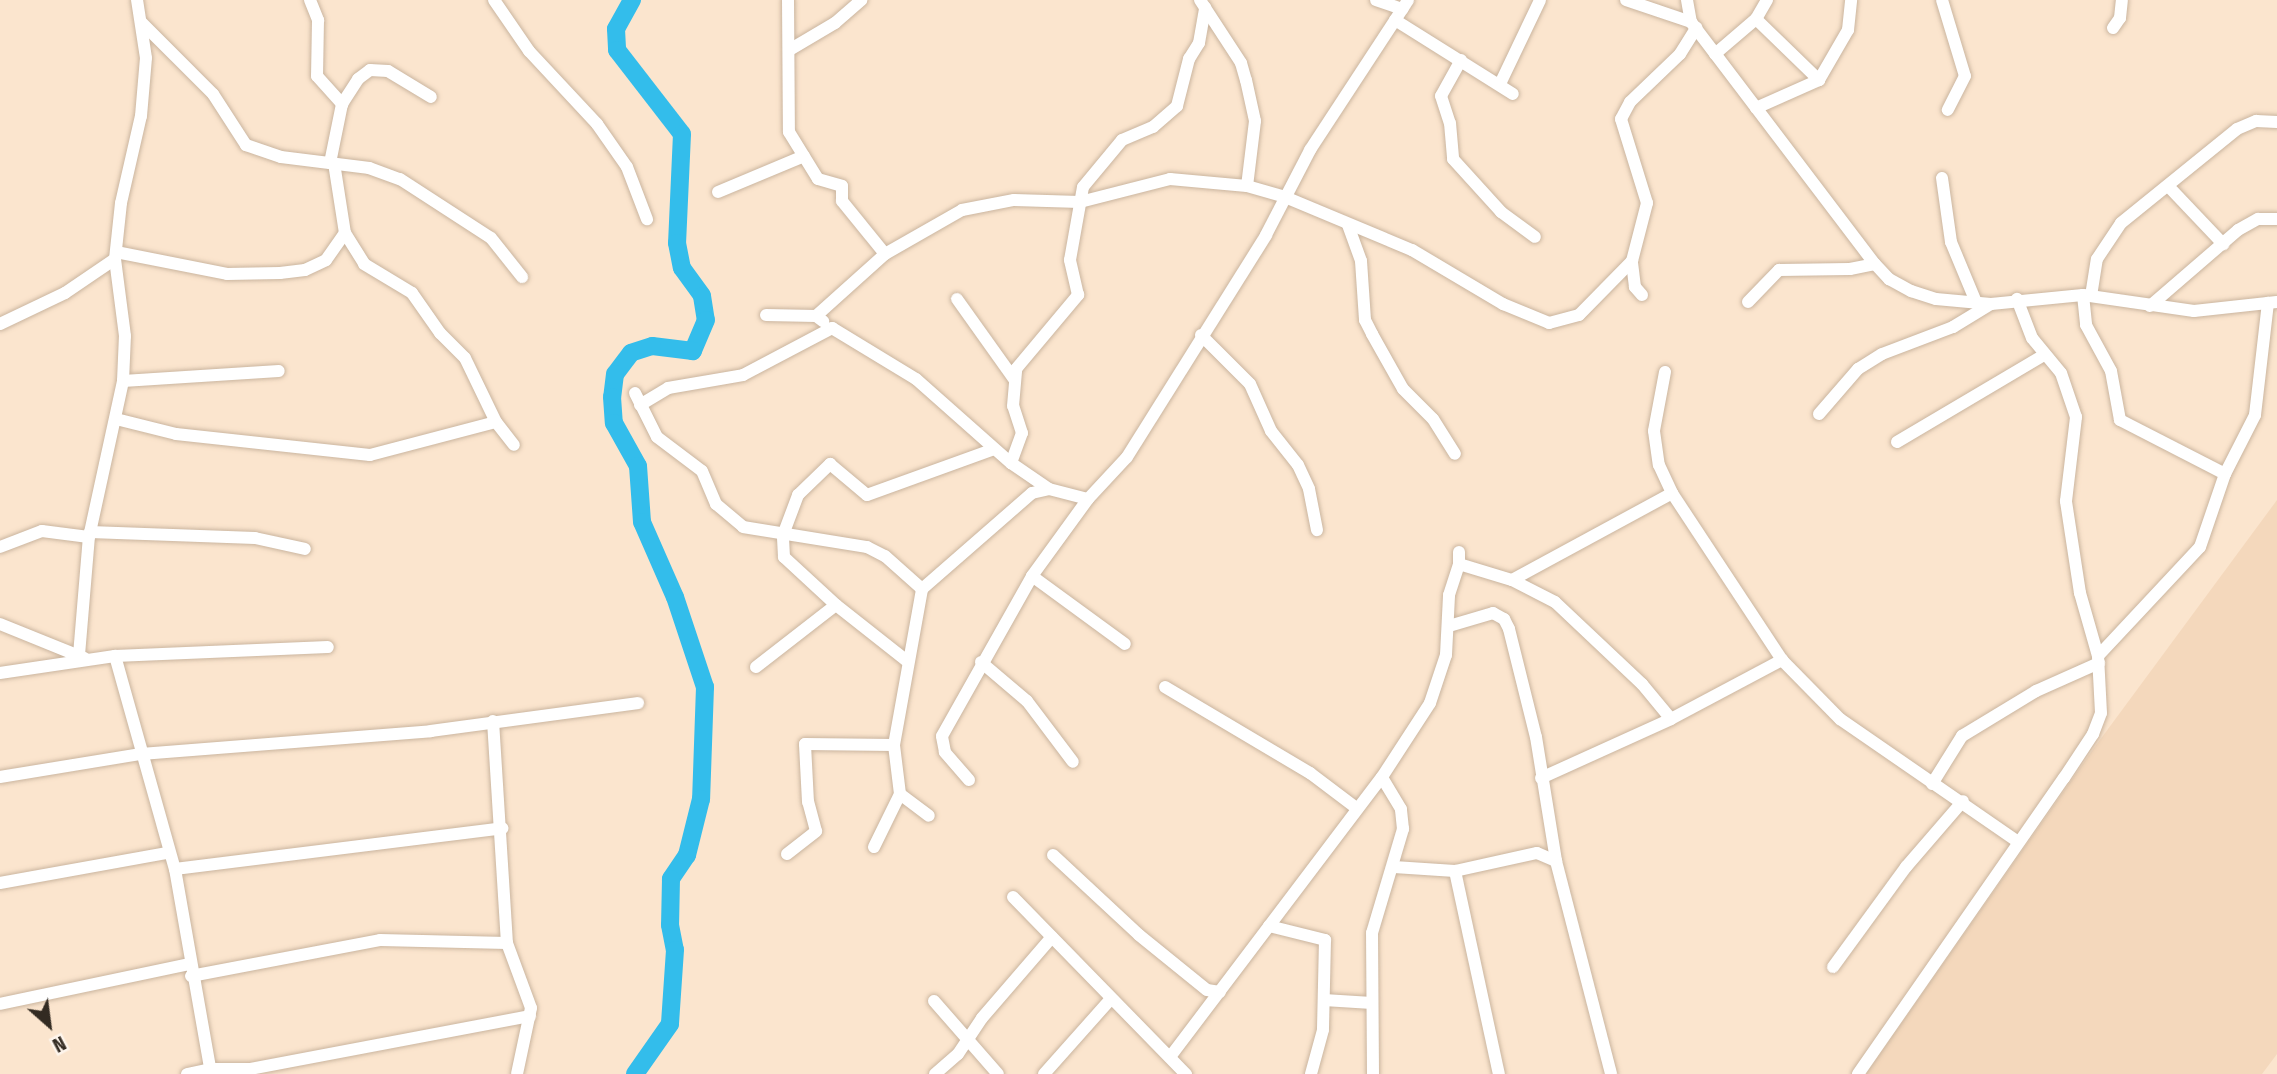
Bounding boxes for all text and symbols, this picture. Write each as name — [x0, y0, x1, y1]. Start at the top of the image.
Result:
north arrow — [14, 990, 84, 1060]
text: N — [49, 1031, 70, 1057]

